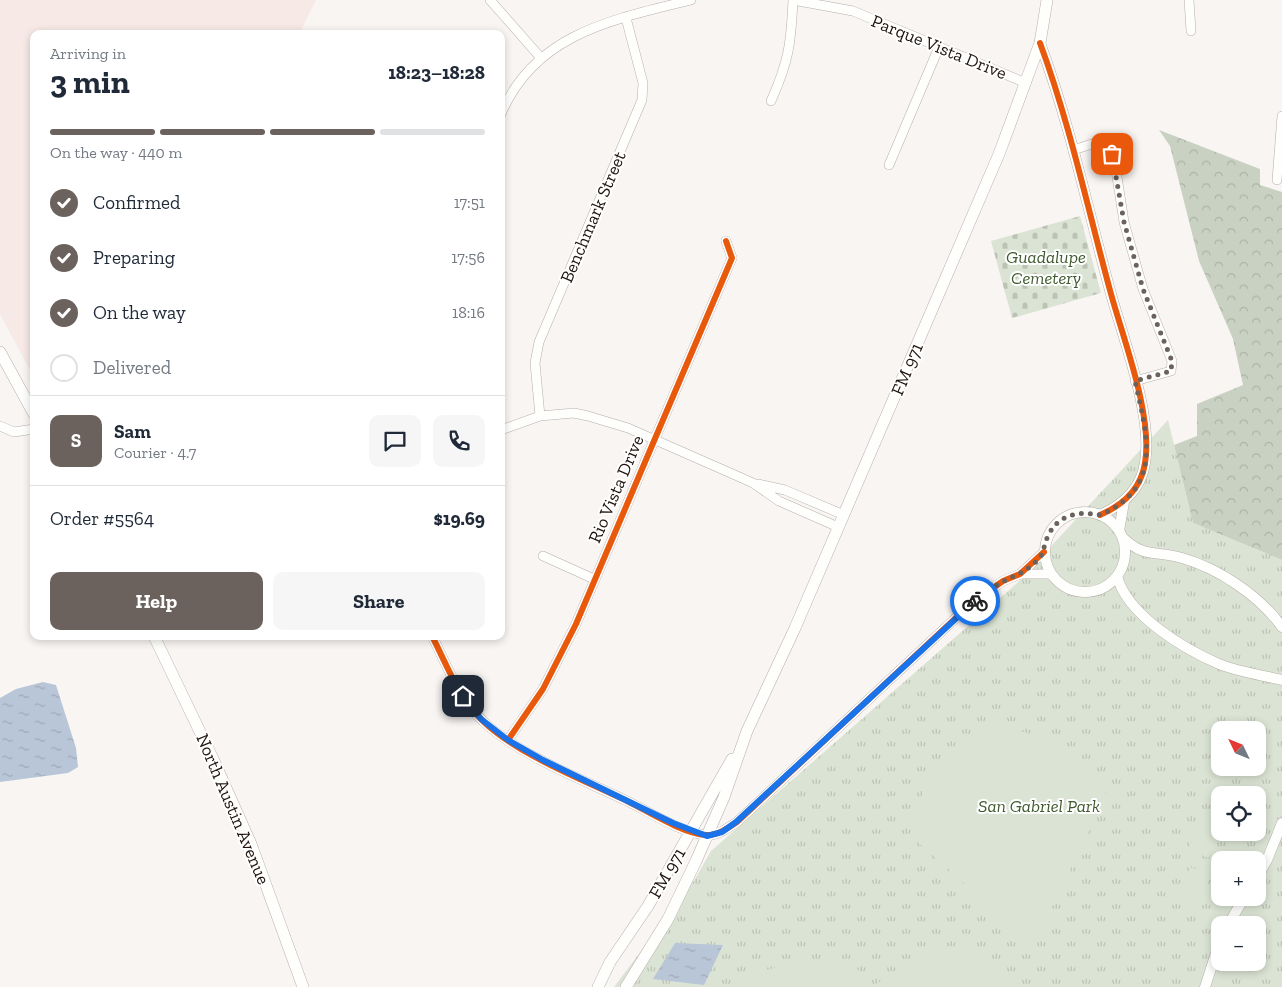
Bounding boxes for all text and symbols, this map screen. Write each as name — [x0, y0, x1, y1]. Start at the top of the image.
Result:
street label: Parque Vista Drive — [868, 10, 1010, 84]
text: Arriving in — [50, 44, 126, 63]
text: 18:23–18:28 — [388, 61, 485, 84]
text: 3 min — [50, 63, 130, 101]
pin — [1091, 133, 1133, 175]
icon: bag — [1098, 140, 1126, 168]
text: On the way · 440 m — [50, 143, 182, 162]
street label: Benchmark Street — [555, 148, 631, 286]
icon: check — [50, 189, 78, 217]
text: Confirmed — [93, 191, 180, 214]
text: 17:51 — [454, 193, 485, 212]
icon: check — [50, 244, 78, 272]
text: Preparing — [93, 246, 175, 269]
park label: Guadalupe Cemetery — [1006, 246, 1086, 289]
text: 17:56 — [451, 248, 485, 267]
icon: check — [50, 299, 78, 327]
text: On the way — [93, 301, 186, 324]
text: 18:16 — [452, 303, 485, 322]
street label: FM 971 — [886, 339, 928, 399]
text: Delivered — [93, 356, 171, 379]
button: chat — [369, 415, 421, 467]
button: phone — [433, 415, 485, 467]
text: Sam — [114, 420, 151, 443]
text: S — [71, 429, 81, 452]
street label: Rio Vista Drive — [583, 432, 649, 546]
text: Courier · 4.7 — [114, 443, 196, 462]
text: Order #5564 — [50, 507, 154, 530]
text: $19.69 — [433, 507, 485, 530]
button: Help — [50, 572, 263, 630]
button: Share — [273, 572, 485, 630]
courier — [950, 576, 1000, 626]
icon: bike — [961, 587, 989, 615]
pin — [442, 675, 484, 717]
icon: home — [449, 682, 477, 710]
north arrow — [1211, 721, 1266, 776]
map controls — [1211, 721, 1266, 971]
street label: North Austin Avenue — [191, 730, 275, 888]
button: locate — [1211, 786, 1266, 841]
park label: San Gabriel Park — [978, 795, 1100, 817]
street label: FM 971 — [644, 844, 690, 902]
button: + — [1211, 851, 1266, 906]
button: − — [1211, 916, 1266, 971]

